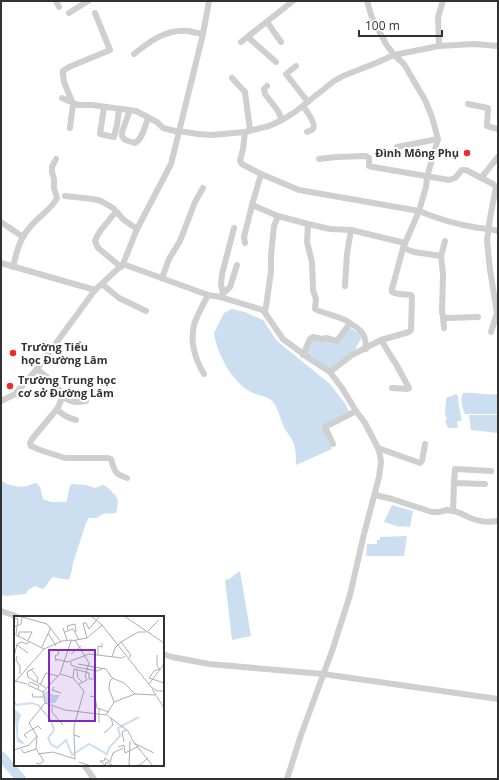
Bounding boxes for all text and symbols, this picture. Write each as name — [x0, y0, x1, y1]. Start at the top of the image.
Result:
scale bar — [359, 12, 442, 38]
text: 100 m — [365, 17, 400, 34]
place label: Đình Mông Phụ — [375, 145, 459, 160]
marker: Đình Mông Phụ — [462, 148, 472, 158]
place label: Trường Tiểu học Đường Lâm — [21, 339, 108, 367]
marker: Trường Tiểu học Đường Lâm — [8, 348, 18, 358]
place label: Trường Trung học cơ sở Đường Lâm — [18, 372, 116, 400]
marker: Trường Trung học cơ sở Đường Lâm — [5, 381, 15, 391]
inset map — [14, 616, 164, 766]

